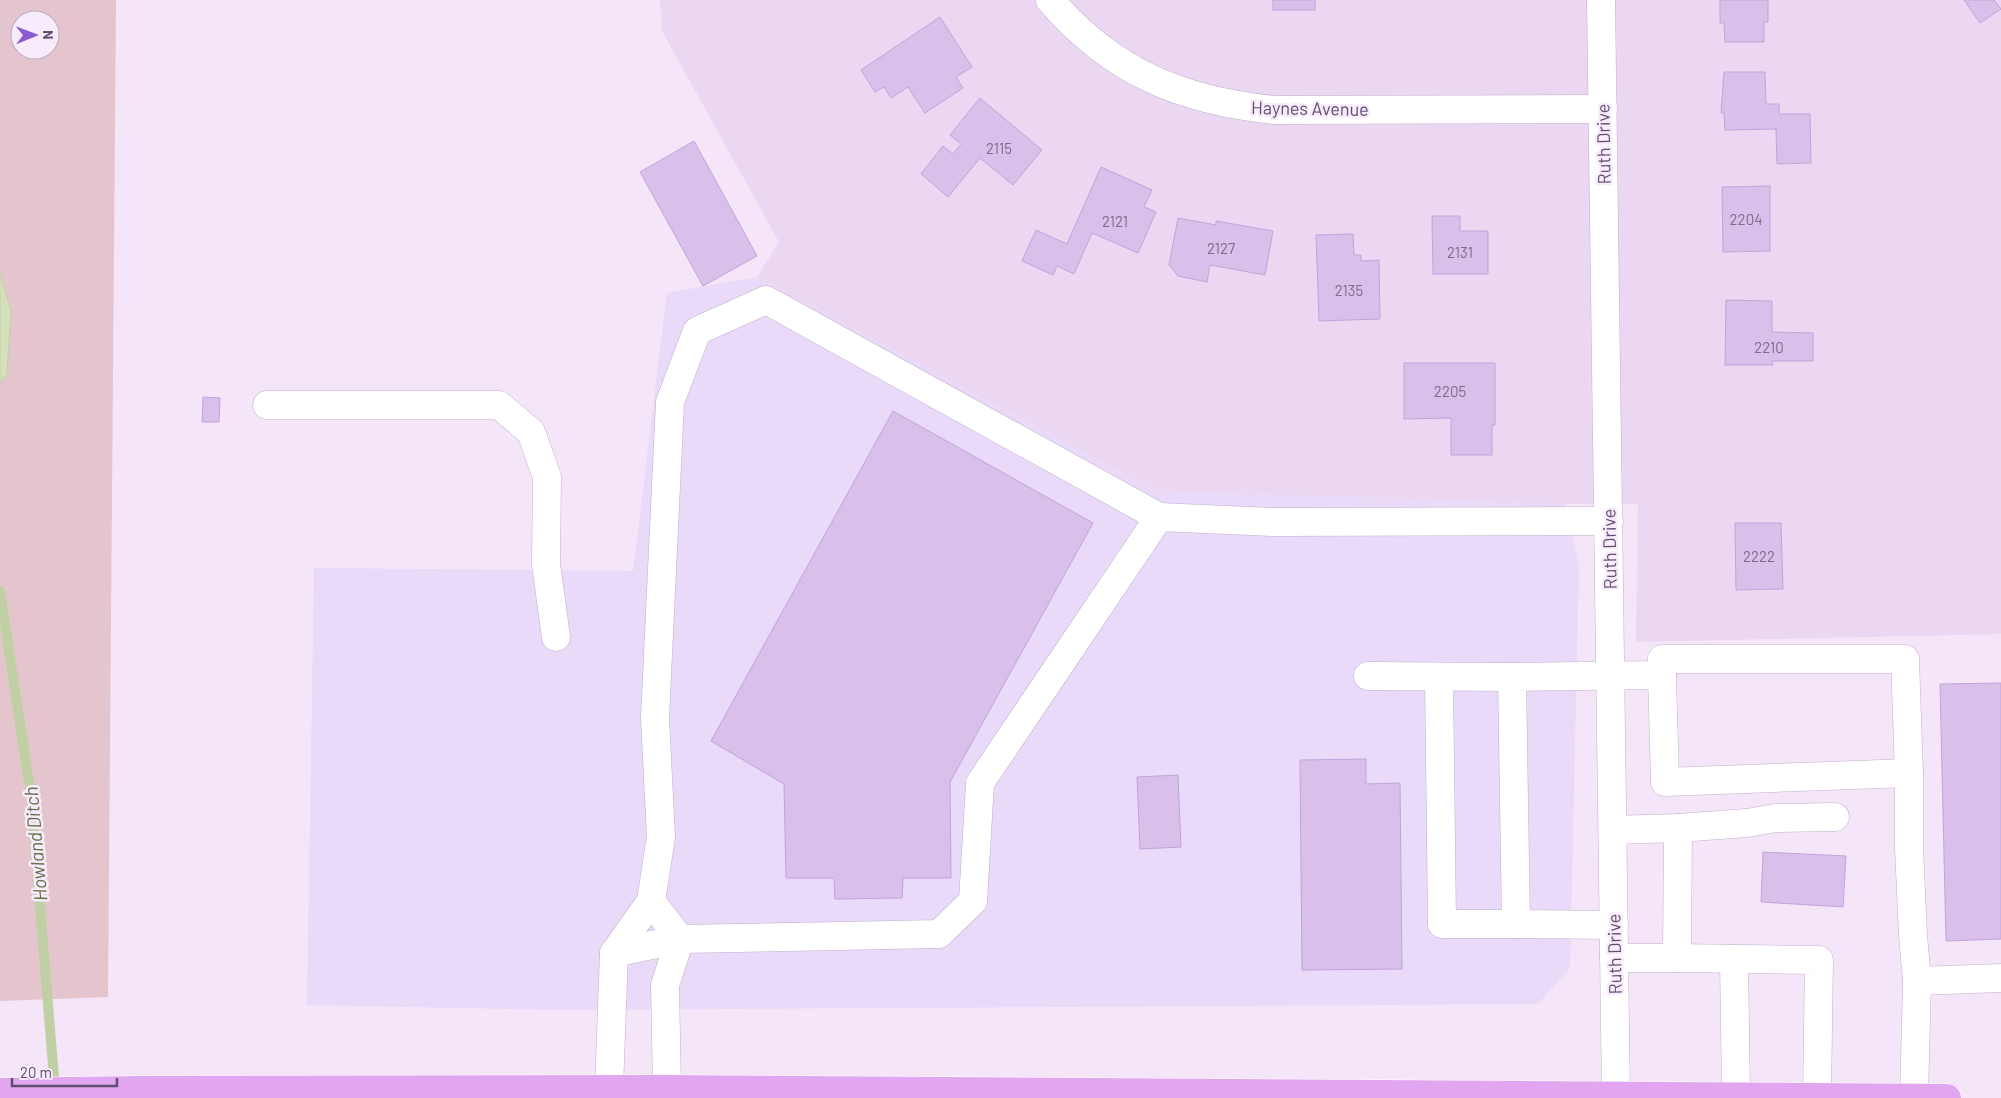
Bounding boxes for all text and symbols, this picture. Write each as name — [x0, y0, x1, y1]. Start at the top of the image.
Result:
north arrow — [10, 10, 60, 60]
text: N — [40, 30, 57, 40]
street label: Haynes Avenue — [1251, 96, 1369, 120]
street label: Ruth Drive — [1591, 104, 1615, 184]
house number: 2115 — [986, 139, 1012, 157]
house number: 2204 — [1730, 210, 1762, 228]
house number: 2121 — [1102, 212, 1128, 230]
house number: 2127 — [1207, 239, 1235, 257]
house number: 2131 — [1447, 243, 1473, 261]
house number: 2135 — [1335, 281, 1363, 299]
house number: 2210 — [1754, 338, 1784, 356]
house number: 2205 — [1434, 382, 1466, 400]
street label: Ruth Drive — [1597, 509, 1621, 589]
house number: 2222 — [1743, 547, 1775, 565]
water label: Howland Ditch — [19, 786, 51, 902]
street label: Ruth Drive — [1602, 914, 1626, 994]
scale bar — [12, 1056, 118, 1088]
text: 20 m — [20, 1063, 52, 1081]

